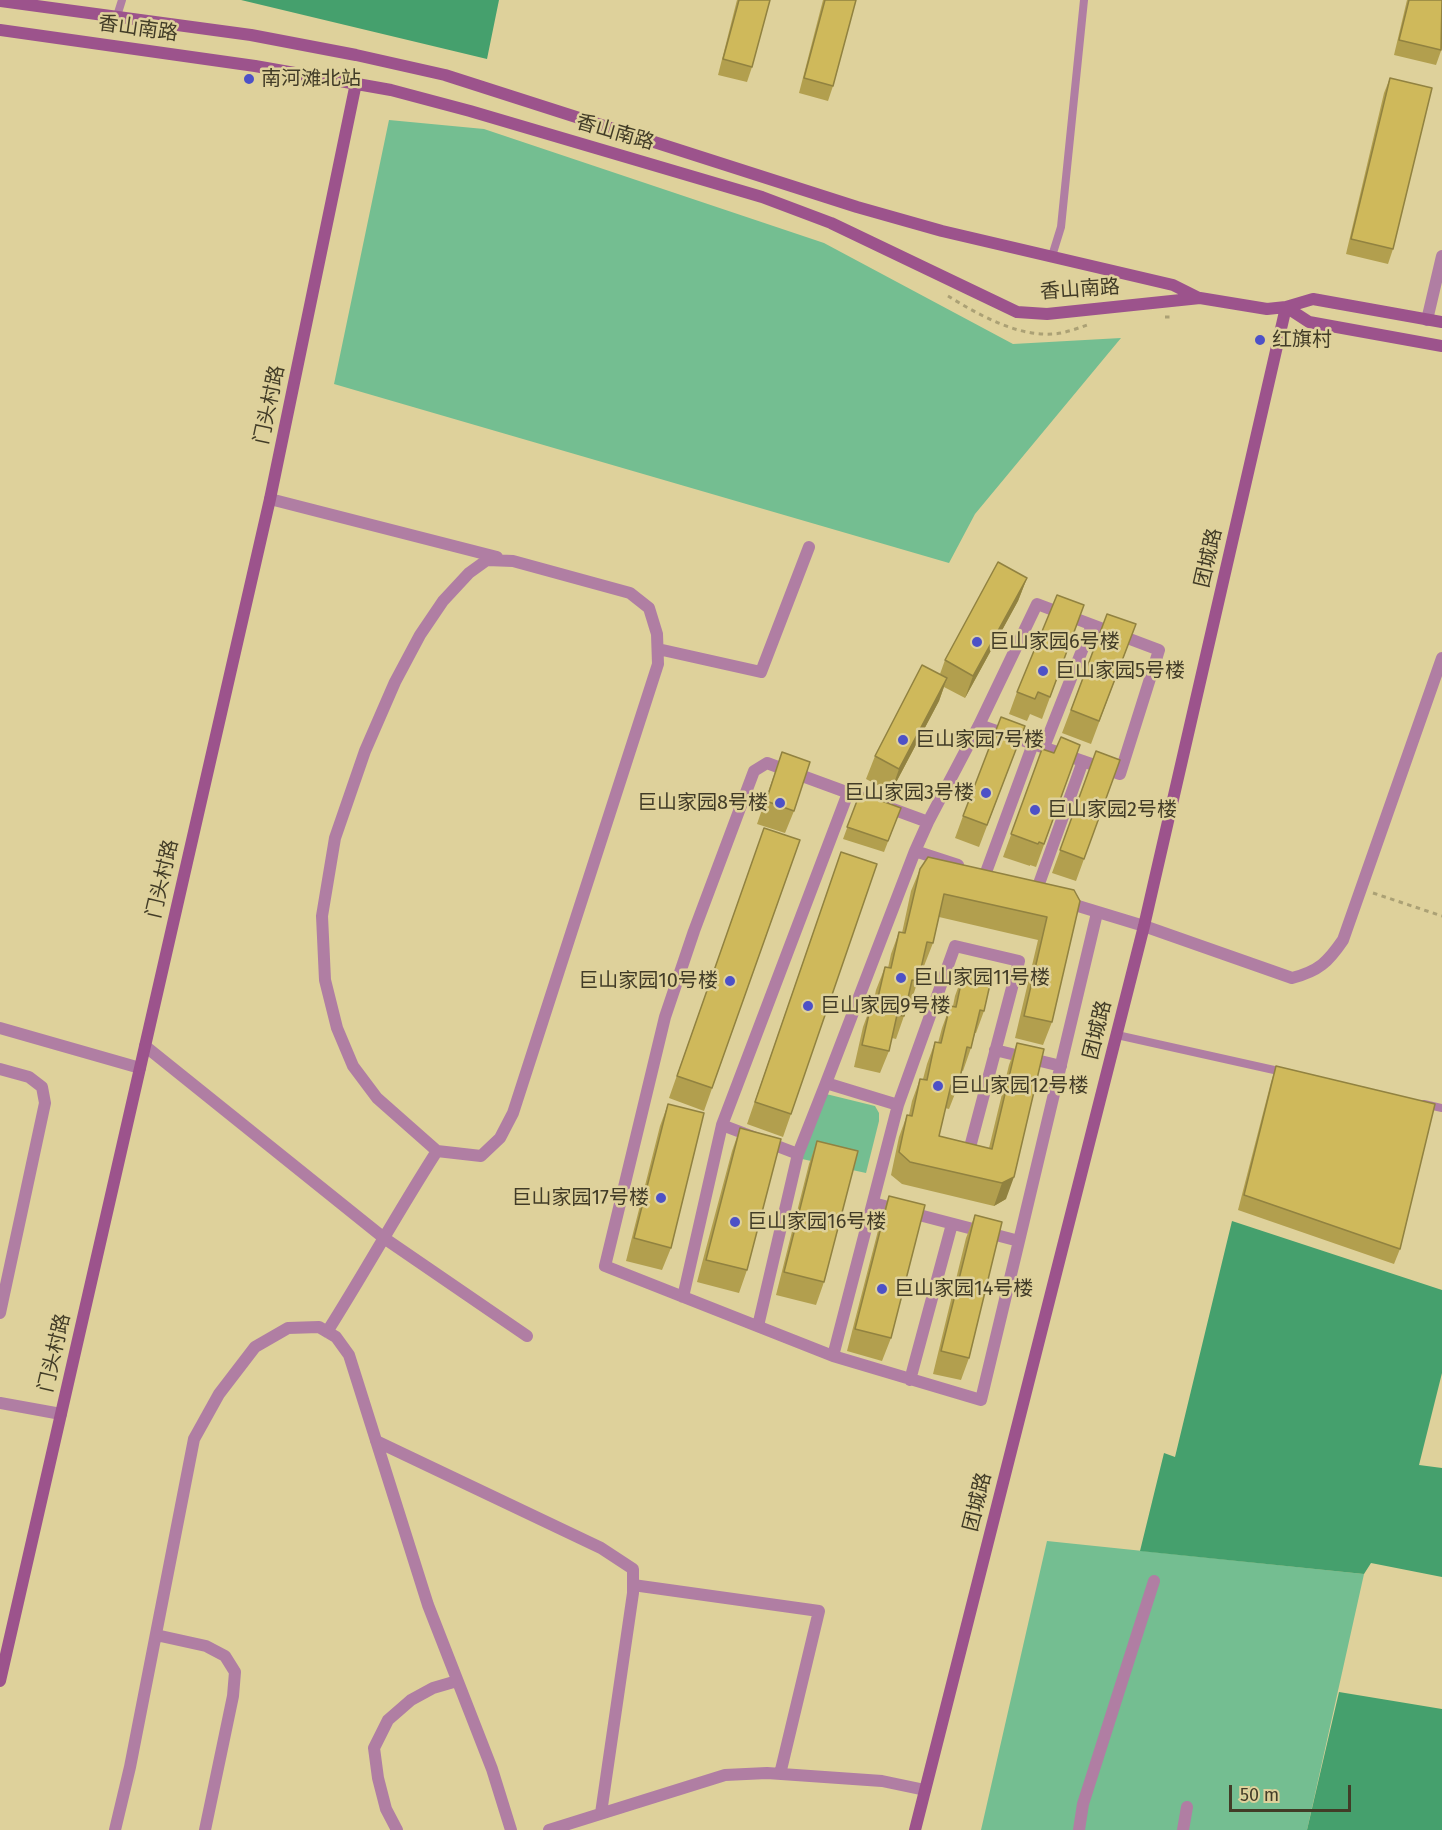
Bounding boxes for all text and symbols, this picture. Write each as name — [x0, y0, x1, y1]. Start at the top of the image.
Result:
street label: 香山南路 — [97, 12, 179, 46]
place label: 南河滩北站 — [261, 67, 361, 91]
marker: 南河滩北站 — [242, 72, 256, 86]
street label: 香山南路 — [573, 110, 657, 156]
street label: 香山南路 — [1039, 275, 1121, 305]
place label: 红旗村 — [1272, 328, 1332, 352]
marker: 红旗村 — [1253, 333, 1267, 347]
street label: 门头村路 — [250, 363, 290, 447]
street label: 团城路 — [1191, 526, 1227, 590]
place label: 巨山家园6号楼 — [989, 630, 1120, 654]
marker: 巨山家园6号楼 — [970, 635, 984, 649]
place label: 巨山家园5号楼 — [1055, 659, 1185, 683]
marker: 巨山家园5号楼 — [1036, 664, 1050, 678]
place label: 巨山家园7号楼 — [915, 728, 1044, 752]
marker: 巨山家园7号楼 — [896, 733, 910, 747]
place label: 巨山家园3号楼 — [844, 781, 974, 805]
marker: 巨山家园3号楼 — [979, 786, 993, 800]
place label: 巨山家园8号楼 — [637, 791, 768, 815]
marker: 巨山家园8号楼 — [773, 796, 787, 810]
place label: 巨山家园2号楼 — [1047, 798, 1177, 822]
marker: 巨山家园2号楼 — [1028, 803, 1042, 817]
street label: 门头村路 — [142, 837, 184, 921]
place label: 巨山家园11号楼 — [913, 966, 1050, 990]
place label: 巨山家园10号楼 — [578, 969, 718, 993]
marker: 巨山家园11号楼 — [894, 971, 908, 985]
marker: 巨山家园10号楼 — [723, 974, 737, 988]
place label: 巨山家园9号楼 — [820, 994, 950, 1018]
street label: 团城路 — [1079, 998, 1117, 1062]
marker: 巨山家园9号楼 — [801, 999, 815, 1013]
place label: 巨山家园12号楼 — [950, 1074, 1089, 1098]
marker: 巨山家园12号楼 — [931, 1079, 945, 1093]
place label: 巨山家园17号楼 — [511, 1186, 649, 1210]
marker: 巨山家园17号楼 — [654, 1191, 668, 1205]
place label: 巨山家园16号楼 — [747, 1210, 886, 1234]
marker: 巨山家园16号楼 — [728, 1215, 742, 1229]
place label: 巨山家园14号楼 — [894, 1277, 1033, 1301]
marker: 巨山家园14号楼 — [875, 1282, 889, 1296]
street label: 门头村路 — [34, 1311, 76, 1395]
street label: 团城路 — [959, 1470, 997, 1534]
scale bar — [1232, 1773, 1354, 1811]
text: 50 m — [1240, 1784, 1279, 1806]

